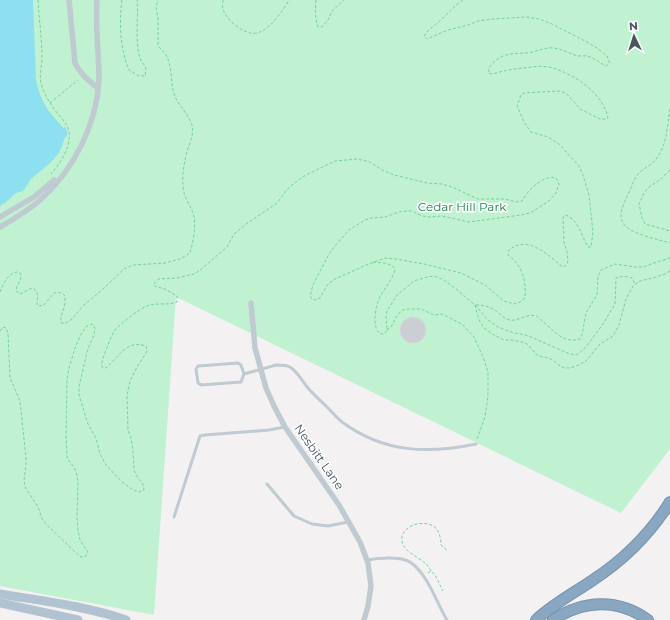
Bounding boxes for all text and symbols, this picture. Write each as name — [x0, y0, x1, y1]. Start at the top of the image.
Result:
north arrow — [614, 16, 654, 56]
text: N — [628, 19, 638, 33]
park label: Cedar Hill Park — [418, 199, 507, 214]
street label: Nesbitt Lane — [291, 421, 347, 492]

